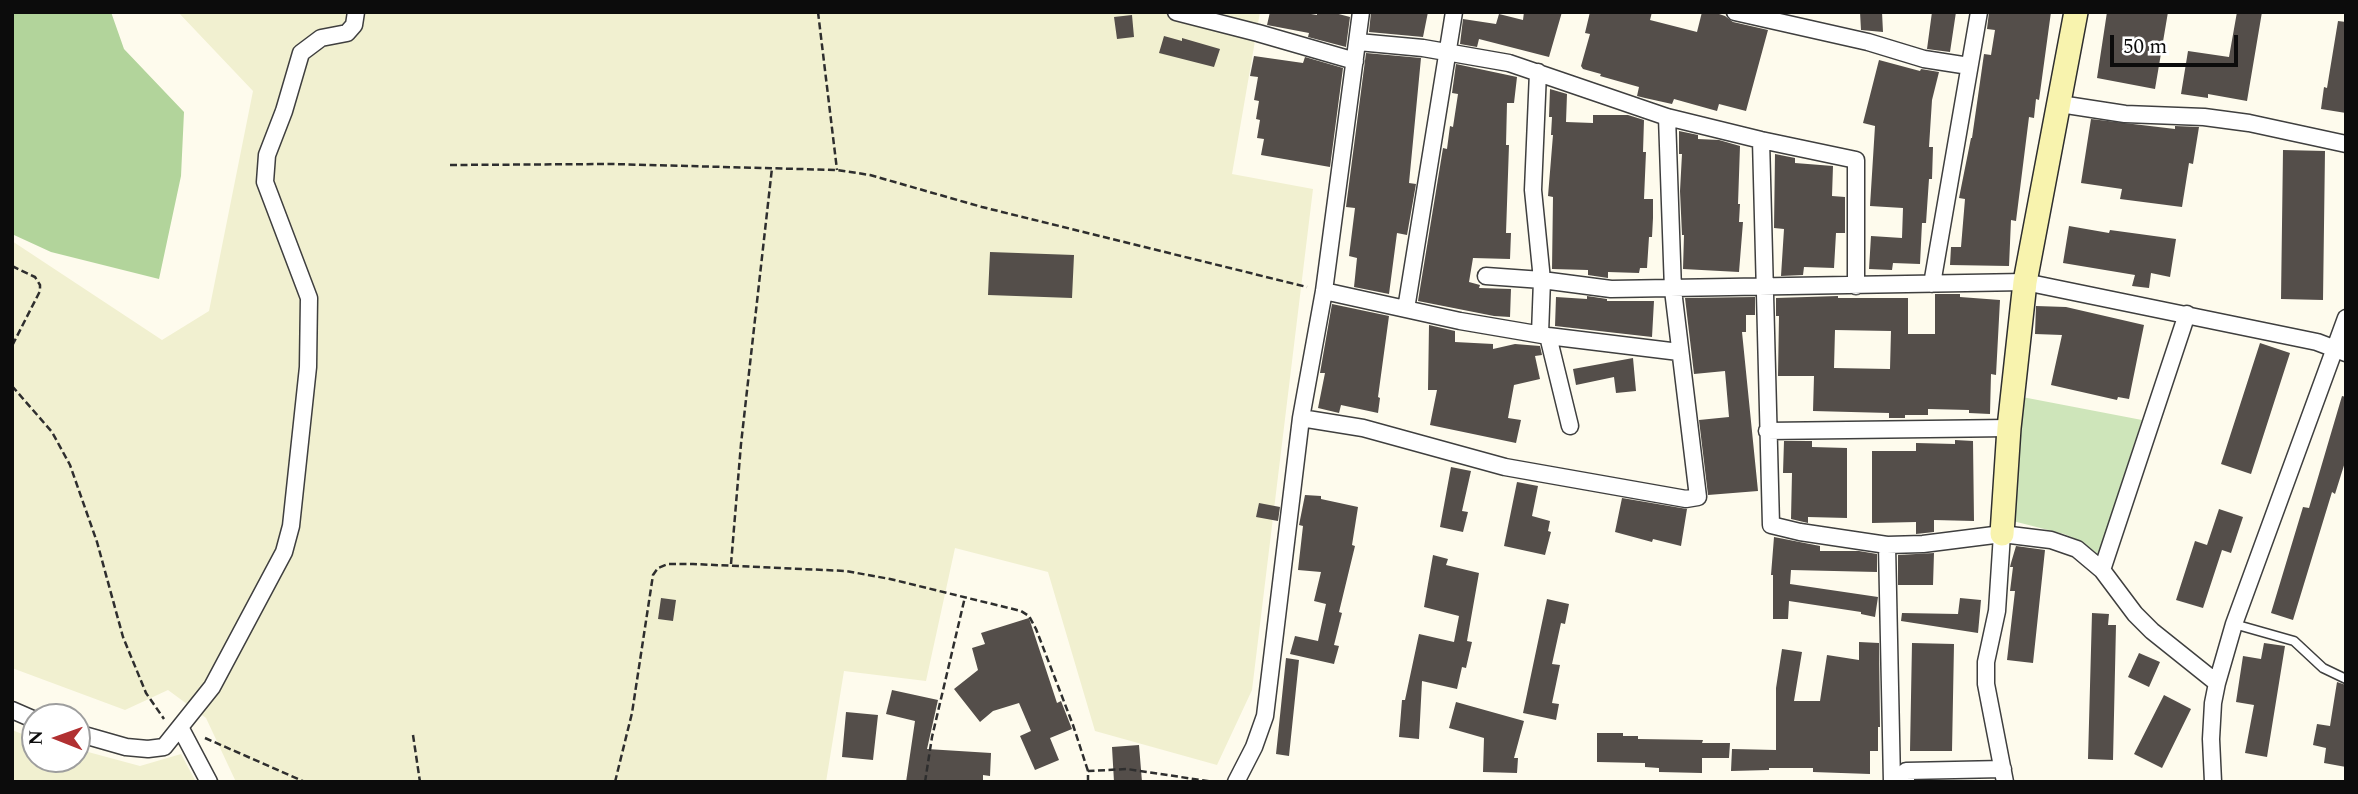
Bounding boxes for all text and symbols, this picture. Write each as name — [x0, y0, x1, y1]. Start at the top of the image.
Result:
scale bar — [2113, 21, 2241, 65]
text: 50 m — [2123, 31, 2167, 63]
north arrow — [21, 703, 91, 773]
text: N — [22, 730, 51, 746]

